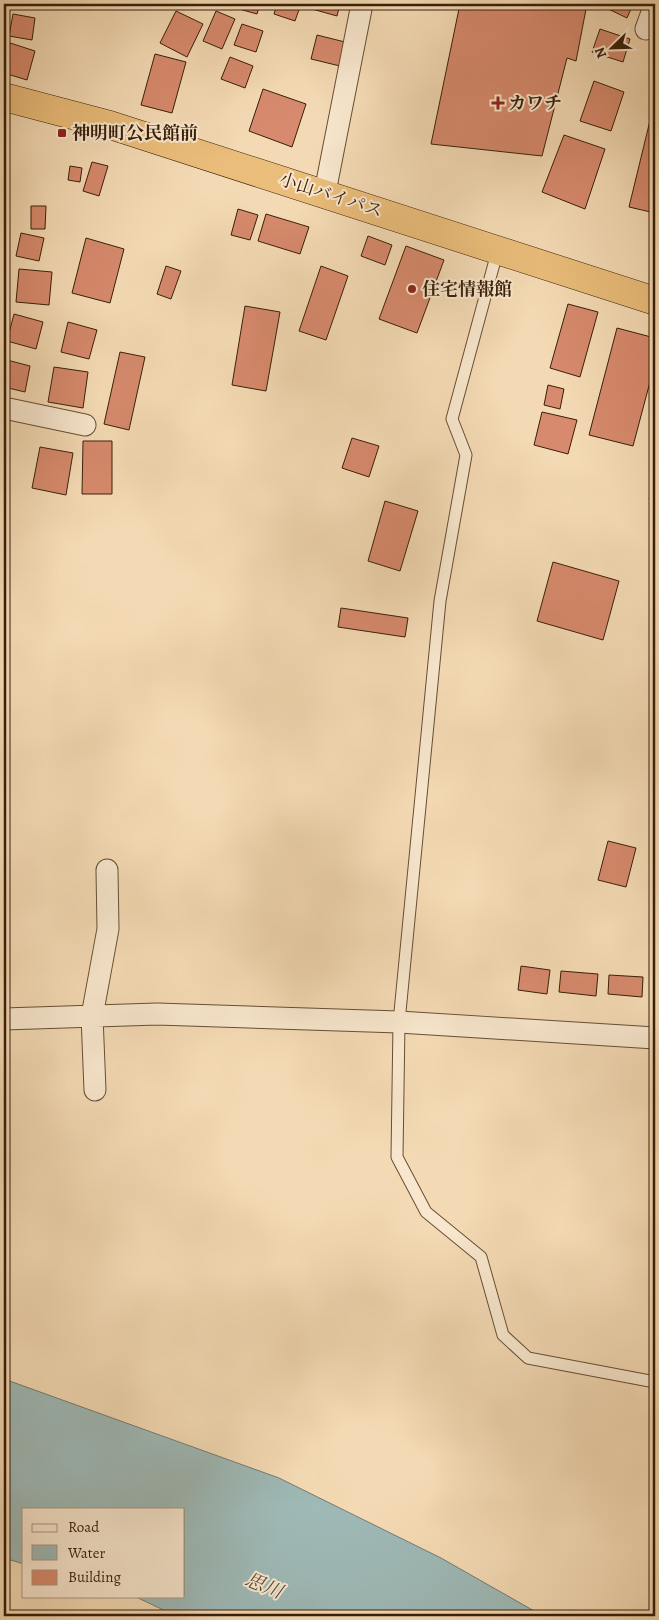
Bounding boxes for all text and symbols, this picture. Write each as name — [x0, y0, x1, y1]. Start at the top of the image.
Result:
north arrow — [586, 22, 636, 72]
text: N — [590, 44, 611, 61]
place label: カワチ — [508, 91, 562, 115]
marker: カワチ — [492, 97, 504, 109]
place label: 神明町公民館前 — [72, 121, 198, 145]
marker: 神明町公民館前 — [56, 127, 68, 139]
street label: 小山バイパス — [276, 167, 386, 223]
place label: 住宅情報館 — [422, 277, 512, 301]
marker: 住宅情報館 — [406, 283, 418, 295]
legend — [22, 1508, 185, 1598]
text: Road — [68, 1517, 100, 1537]
text: Water — [67, 1543, 105, 1563]
text: Building — [68, 1567, 121, 1587]
water label: 思川 — [241, 1567, 288, 1606]

